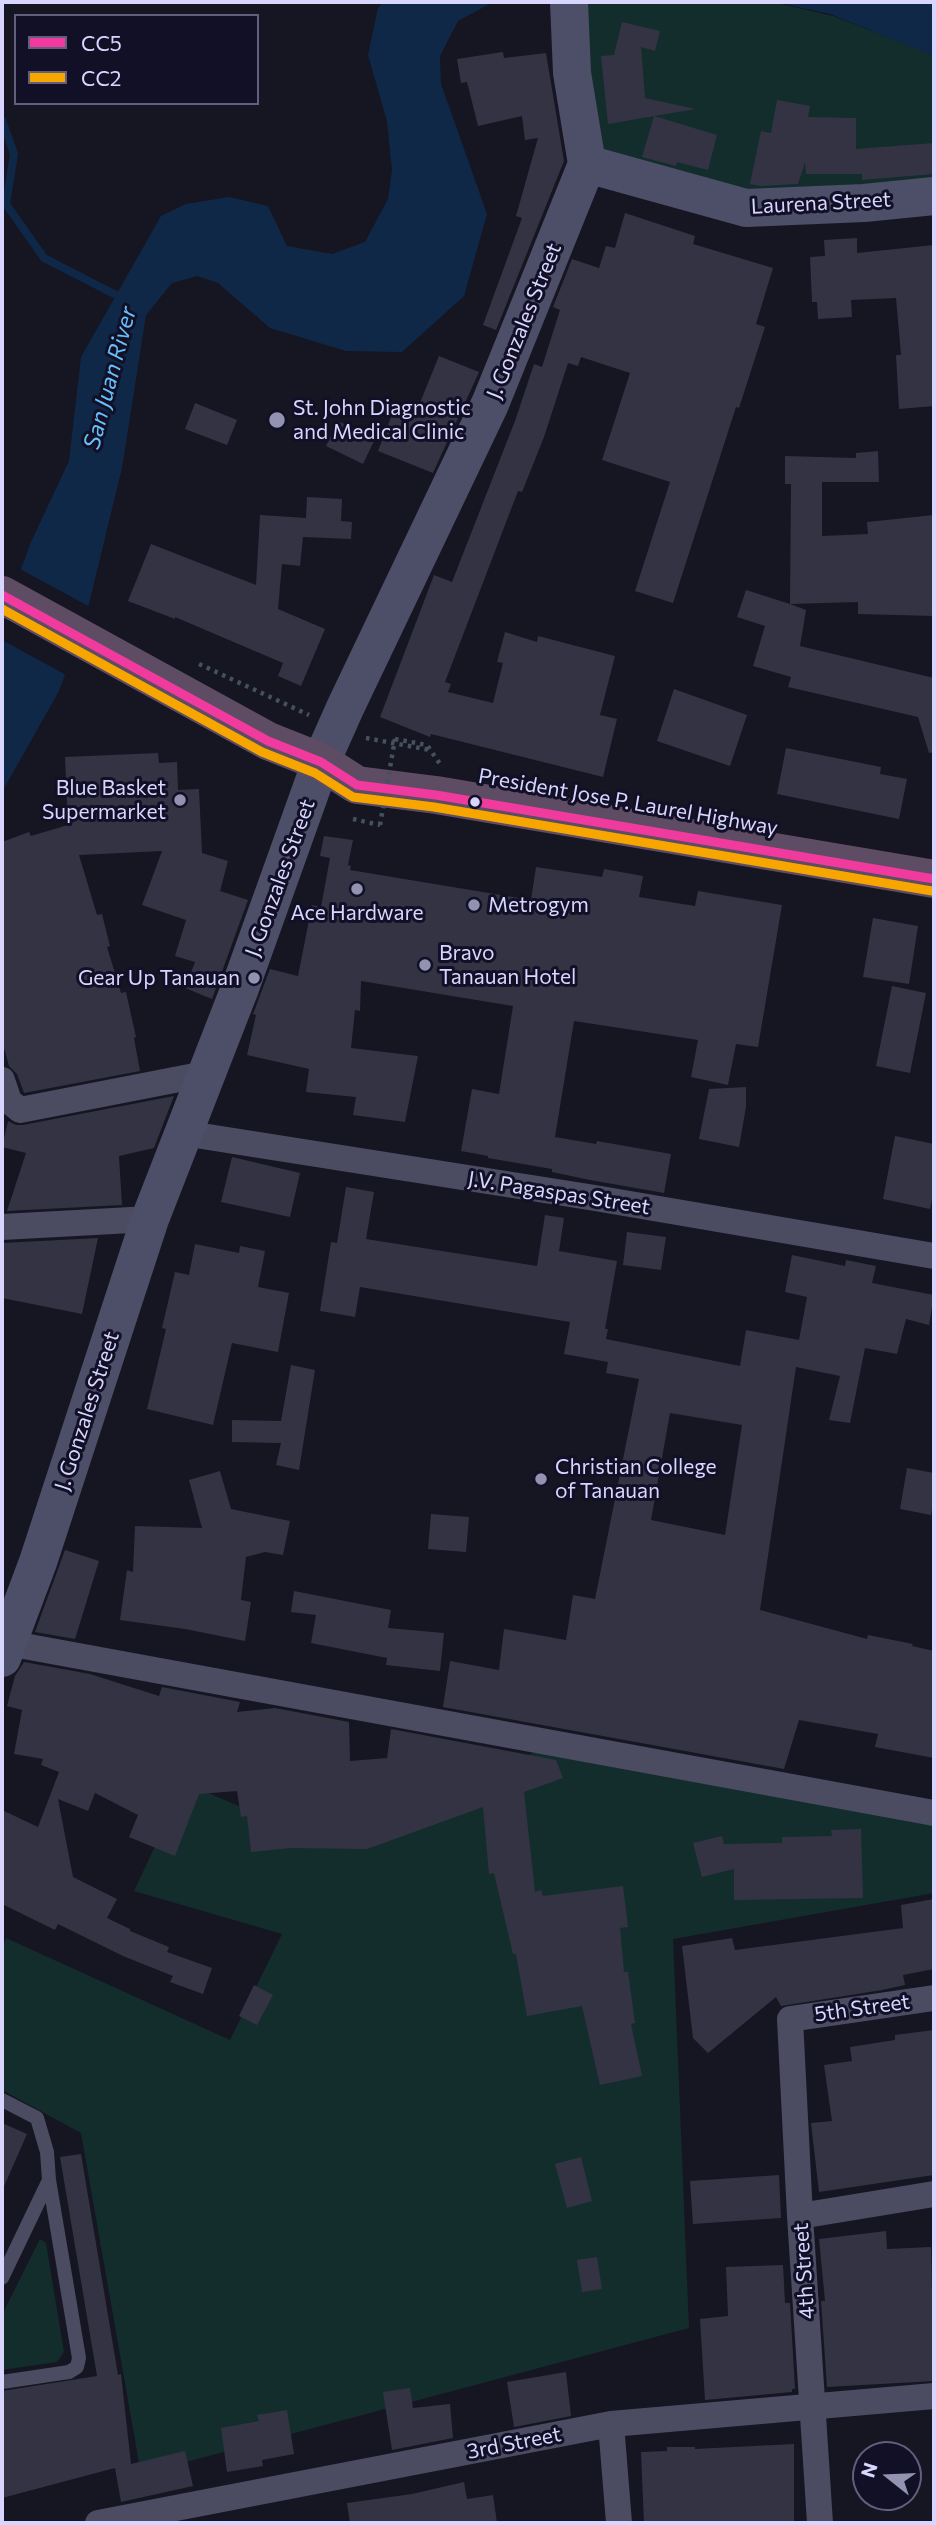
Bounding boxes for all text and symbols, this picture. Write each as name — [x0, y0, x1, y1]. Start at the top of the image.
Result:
legend — [14, 14, 259, 105]
text: CC5 — [81, 30, 122, 55]
text: CC2 — [81, 65, 121, 90]
street label: Laurena Street — [750, 187, 892, 219]
street label: J. Gonzales Street — [481, 239, 567, 403]
water label: San Juan River — [78, 304, 142, 452]
place label: St. John Diagnostic and Medical Clinic — [293, 395, 471, 445]
marker: St. John Diagnostic and Medical Clinic — [267, 410, 287, 430]
street label: President Jose P. Laurel Highway — [476, 763, 780, 841]
place label: Blue Basket Supermarket — [42, 775, 166, 825]
marker: Blue Basket Supermarket — [172, 792, 188, 808]
unlabelled marker — [468, 795, 482, 809]
street label: J. Gonzales Street — [240, 796, 320, 960]
marker: Ace Hardware — [349, 881, 365, 897]
place label: Metrogym — [488, 892, 589, 918]
marker: Metrogym — [466, 897, 482, 913]
place label: Ace Hardware — [290, 900, 424, 926]
place label: Bravo Tanauan Hotel — [439, 940, 576, 990]
marker: Bravo Tanauan Hotel — [417, 957, 433, 973]
place label: Gear Up Tanauan — [78, 965, 240, 991]
marker: Gear Up Tanauan — [246, 970, 262, 986]
street label: J.V. Pagaspas Street — [466, 1166, 652, 1220]
street label: J. Gonzales Street — [49, 1328, 125, 1494]
place label: Christian College of Tanauan — [555, 1454, 717, 1504]
marker: Christian College of Tanauan — [533, 1471, 549, 1487]
street label: 5th Street — [813, 1989, 911, 2027]
street label: 4th Street — [788, 2222, 820, 2320]
street label: 3rd Street — [465, 2422, 563, 2464]
north arrow — [852, 2441, 922, 2511]
text: N — [855, 2460, 882, 2480]

